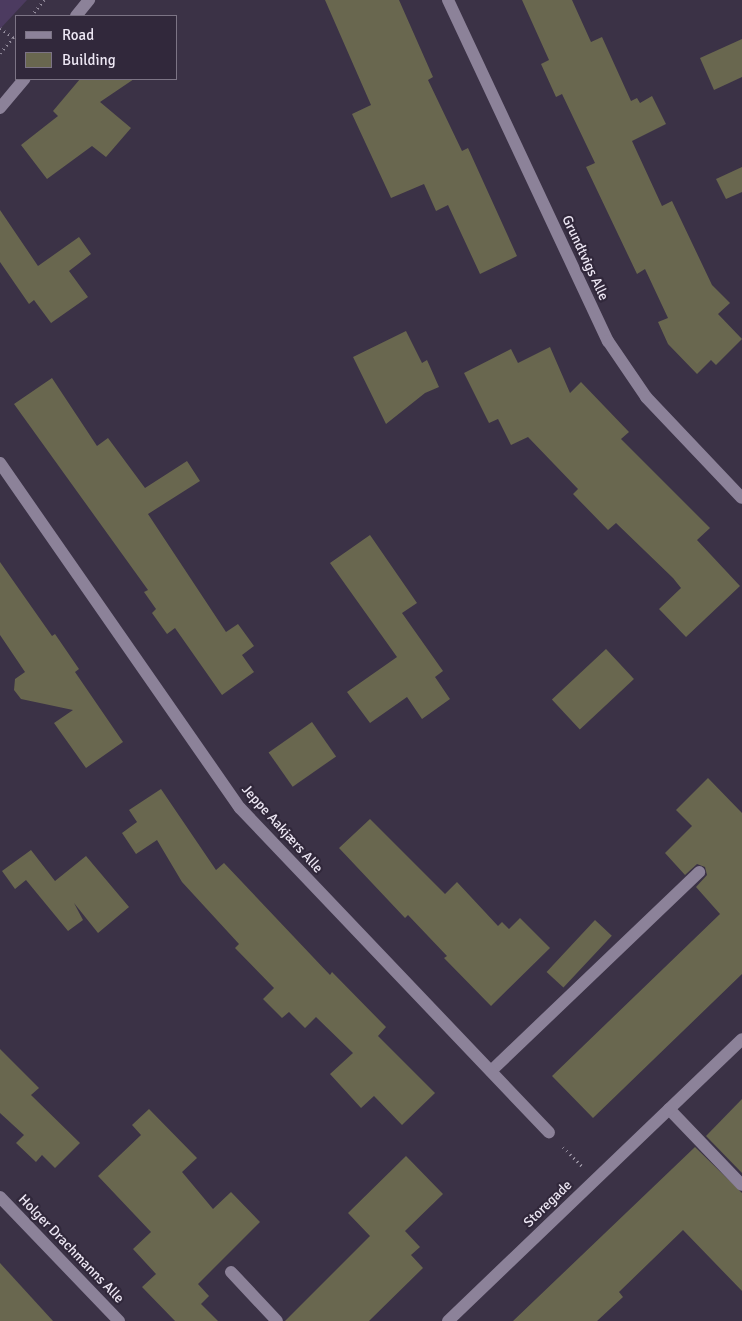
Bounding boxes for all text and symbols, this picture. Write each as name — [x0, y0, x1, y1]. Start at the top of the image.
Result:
legend — [15, 15, 178, 80]
text: Road — [62, 26, 94, 44]
text: Building — [62, 51, 116, 69]
street label: Grundtvigs Alle — [558, 213, 612, 303]
street label: Jeppe Aakjærs Alle — [238, 781, 326, 877]
street label: Storegade — [520, 1177, 576, 1231]
street label: Holger Drachmanns Alle — [15, 1191, 127, 1307]

